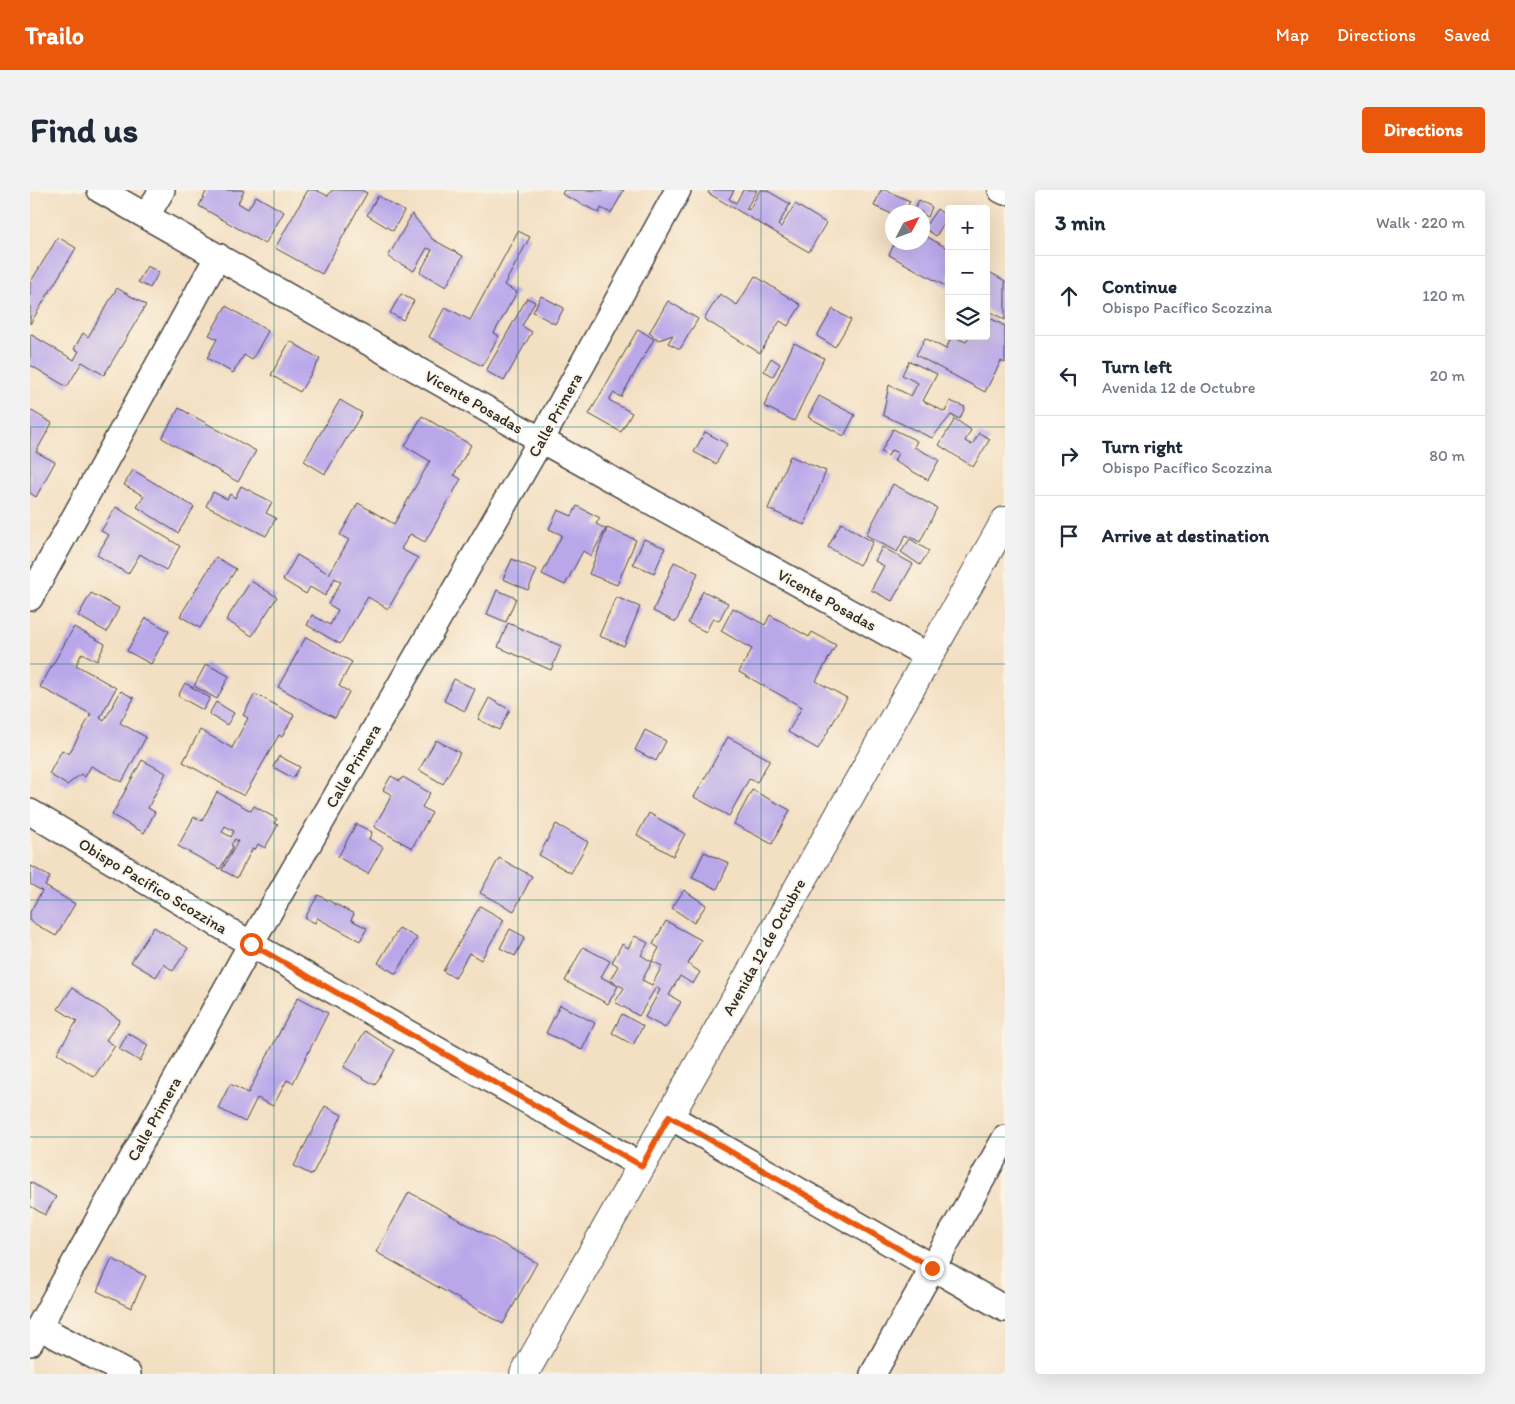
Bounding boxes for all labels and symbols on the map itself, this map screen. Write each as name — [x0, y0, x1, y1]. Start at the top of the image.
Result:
north arrow — [885, 205, 930, 250]
street label: Vicente Posadas — [421, 366, 527, 438]
street label: Calle Primera — [524, 369, 586, 460]
street label: Vicente Posadas — [774, 565, 880, 635]
street label: Calle Primera — [321, 721, 385, 811]
street label: Obispo Pacífico Scozzina — [75, 834, 231, 938]
street label: Avenida 12 de Octubre — [719, 875, 810, 1019]
route start — [240, 933, 263, 956]
street label: Calle Primera — [123, 1073, 185, 1164]
route end — [921, 1257, 944, 1280]

